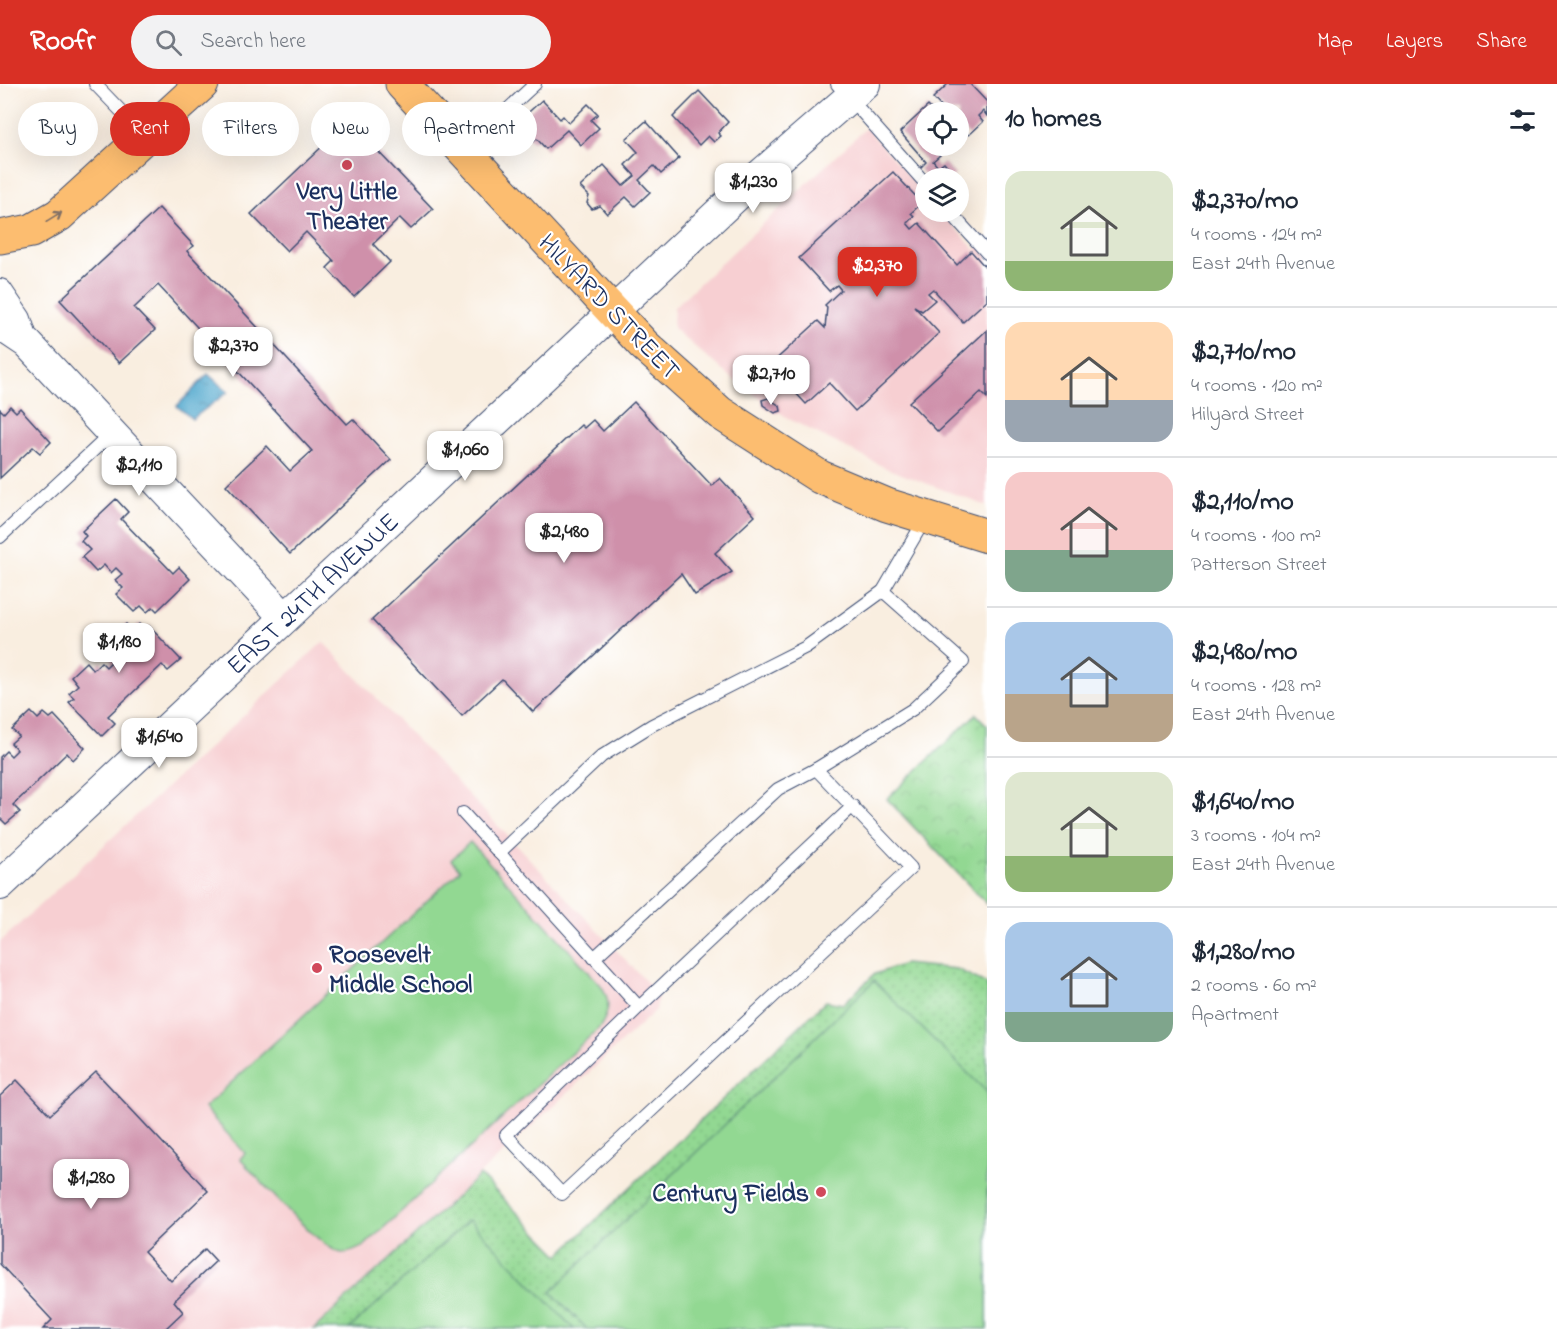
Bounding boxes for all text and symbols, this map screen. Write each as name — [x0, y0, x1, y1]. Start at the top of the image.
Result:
search box — [131, 15, 551, 69]
text: Roofr — [30, 22, 95, 63]
icon: search — [152, 26, 185, 59]
text: Search here — [200, 26, 306, 58]
text: Map — [1317, 27, 1353, 57]
text: Layers — [1386, 27, 1443, 57]
text: Share — [1476, 27, 1527, 57]
text: 10 homes — [1005, 101, 1102, 139]
chip: Buy — [18, 102, 98, 156]
chip: Rent — [110, 102, 190, 156]
chip: Filters — [202, 102, 299, 156]
chip: New — [311, 102, 390, 156]
chip: Apartment — [402, 102, 537, 156]
map controls — [915, 102, 969, 222]
button: locate — [915, 102, 969, 156]
icon: filters — [1506, 104, 1539, 137]
marker: Very Little Theater — [340, 158, 354, 172]
pin: $1,230 — [704, 163, 802, 214]
text: $1,230 — [729, 168, 777, 197]
button: layers — [915, 168, 969, 222]
place label: Very Little Theater — [296, 174, 399, 242]
text: $2,370/mo — [1191, 183, 1299, 221]
icon: home — [1053, 195, 1125, 267]
one-way arrow — [45, 211, 62, 223]
text: 4 rooms · 124 m² — [1191, 221, 1322, 250]
street label: HILYARD STREET — [528, 226, 688, 390]
pin: $2,370 — [828, 247, 926, 298]
text: East 24th Avenue — [1191, 250, 1335, 279]
text: $2,370 — [852, 252, 902, 281]
pin: $2,370 — [184, 327, 282, 378]
text: $2,370 — [208, 332, 258, 361]
text: $2,710/mo — [1191, 334, 1296, 372]
icon: home — [1053, 346, 1125, 418]
pin: $2,710 — [722, 355, 820, 406]
text: $2,710 — [747, 360, 795, 389]
text: 4 rooms · 120 m² — [1191, 372, 1323, 401]
text: Hilyard Street — [1191, 401, 1304, 430]
pin: $1,060 — [416, 431, 514, 482]
text: $1,060 — [441, 436, 489, 465]
pin: $2,110 — [90, 446, 188, 497]
text: $2,110 — [116, 451, 162, 480]
text: $2,110/mo — [1191, 484, 1294, 522]
icon: home — [1053, 496, 1125, 568]
street label: EAST 24TH AVENUE — [219, 505, 409, 685]
pin: $2,480 — [515, 513, 613, 564]
text: $2,480 — [539, 518, 589, 547]
text: 4 rooms · 100 m² — [1191, 522, 1321, 551]
text: Patterson Street — [1191, 551, 1327, 580]
pin: $1,180 — [70, 623, 168, 674]
text: $1,180 — [97, 628, 141, 657]
text: $2,480/mo — [1191, 634, 1298, 672]
icon: home — [1053, 646, 1125, 718]
text: 4 rooms · 128 m² — [1191, 672, 1321, 701]
text: East 24th Avenue — [1191, 701, 1335, 730]
pin: $1,640 — [110, 718, 208, 769]
text: $1,640 — [135, 723, 183, 752]
text: $1,640/mo — [1191, 784, 1295, 822]
icon: home — [1053, 796, 1125, 868]
text: 3 rooms · 104 m² — [1191, 822, 1321, 851]
text: East 24th Avenue — [1191, 851, 1335, 880]
text: $1,280/mo — [1191, 934, 1295, 972]
place label: Roosevelt Middle School — [329, 937, 472, 1005]
icon: home — [1053, 946, 1125, 1018]
marker: Roosevelt Middle School — [310, 961, 324, 975]
text: 2 rooms · 60 m² — [1191, 972, 1317, 1001]
text: Apartment — [1191, 1001, 1279, 1030]
pin: $1,280 — [42, 1159, 140, 1210]
text: $1,280 — [67, 1164, 115, 1193]
place label: Century Fields — [652, 1176, 809, 1214]
marker: Century Fields — [814, 1185, 828, 1199]

